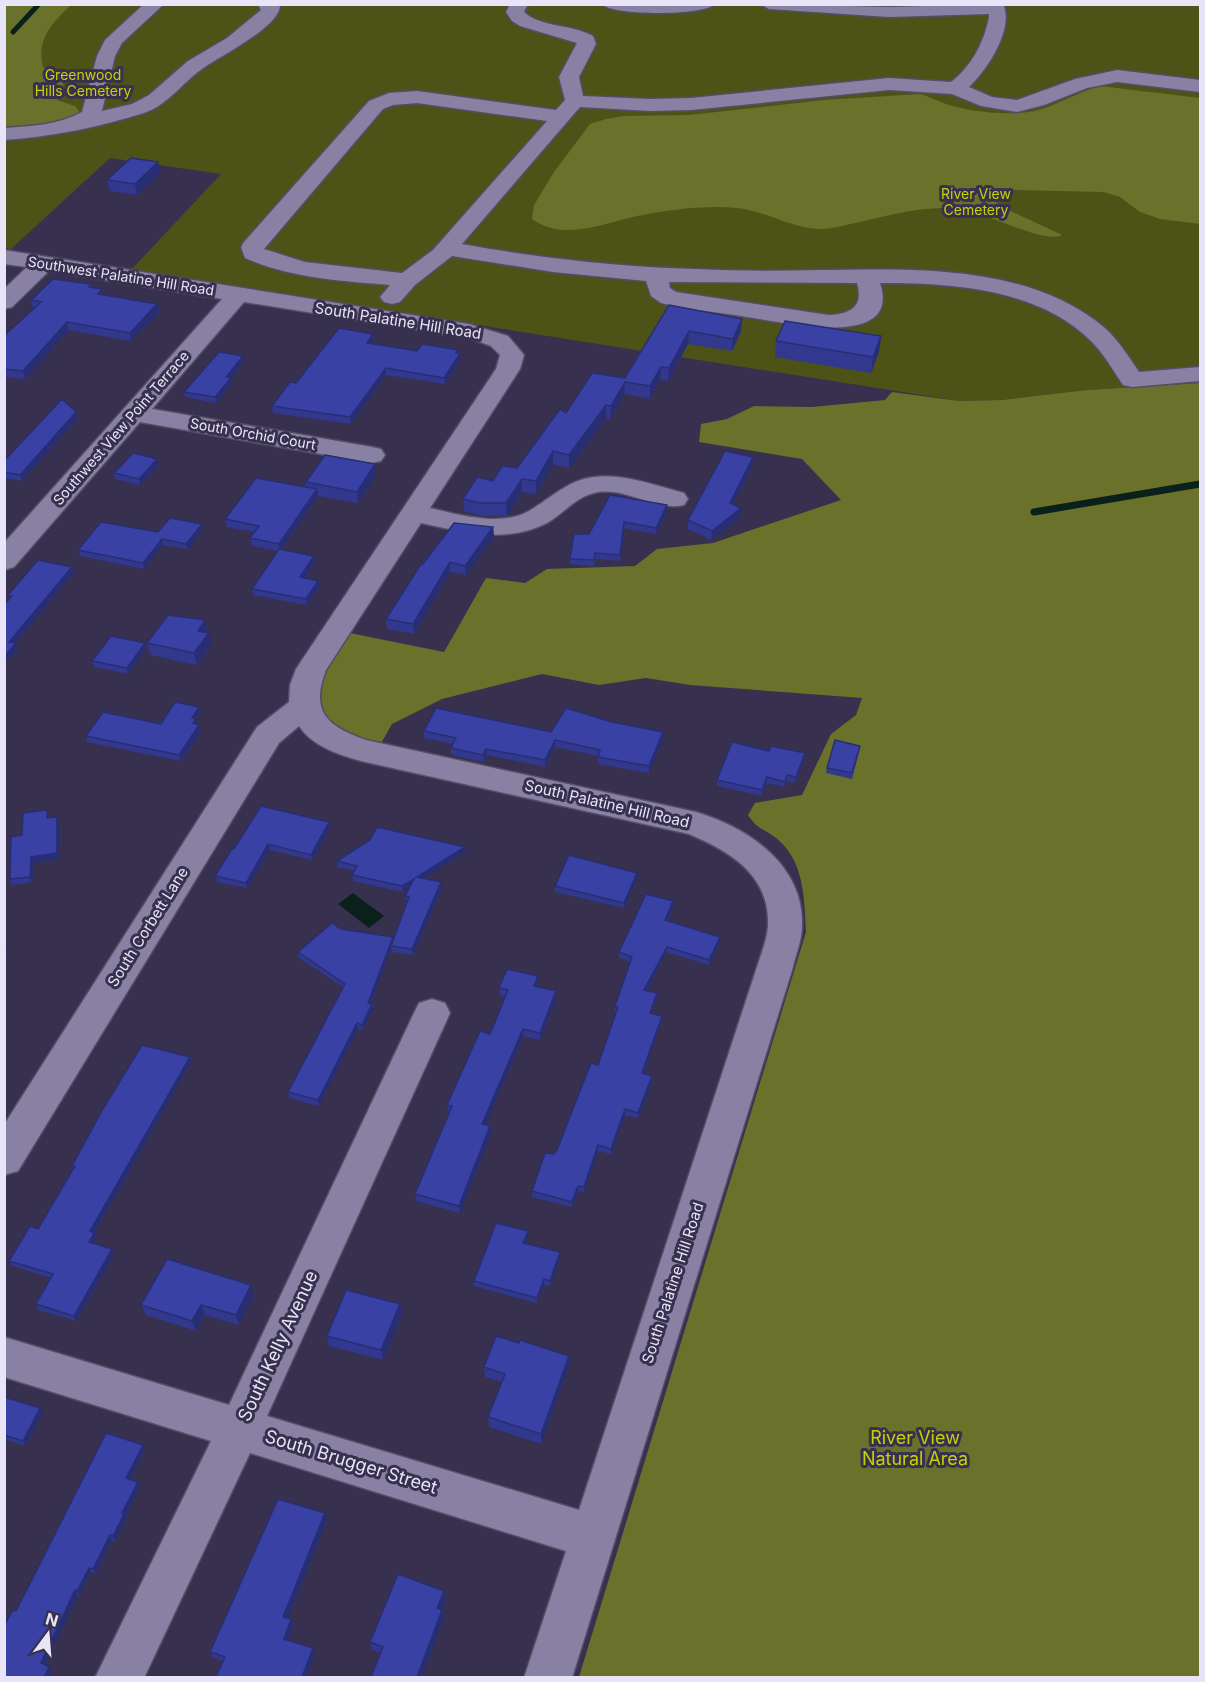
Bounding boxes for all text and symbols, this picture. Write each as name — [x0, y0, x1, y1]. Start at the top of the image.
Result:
park label: Greenwood Hills Cemetery — [35, 66, 131, 99]
park label: River View Cemetery — [941, 185, 1011, 218]
street label: Southwest Palatine Hill Road — [27, 252, 215, 299]
street label: South Palatine Hill Road — [313, 298, 483, 343]
street label: Southwest View Point Terrace — [49, 347, 192, 508]
street label: South Orchid Court — [189, 414, 318, 453]
street label: South Palatine Hill Road — [523, 775, 691, 832]
street label: South Corbett Lane — [103, 863, 192, 990]
street label: South Palatine Hill Road — [637, 1200, 708, 1366]
street label: South Kelly Avenue — [233, 1267, 322, 1424]
street label: South Brugger Street — [262, 1425, 440, 1498]
park label: River View Natural Area — [862, 1427, 968, 1469]
north arrow — [18, 1604, 78, 1664]
text: N — [44, 1608, 61, 1631]

